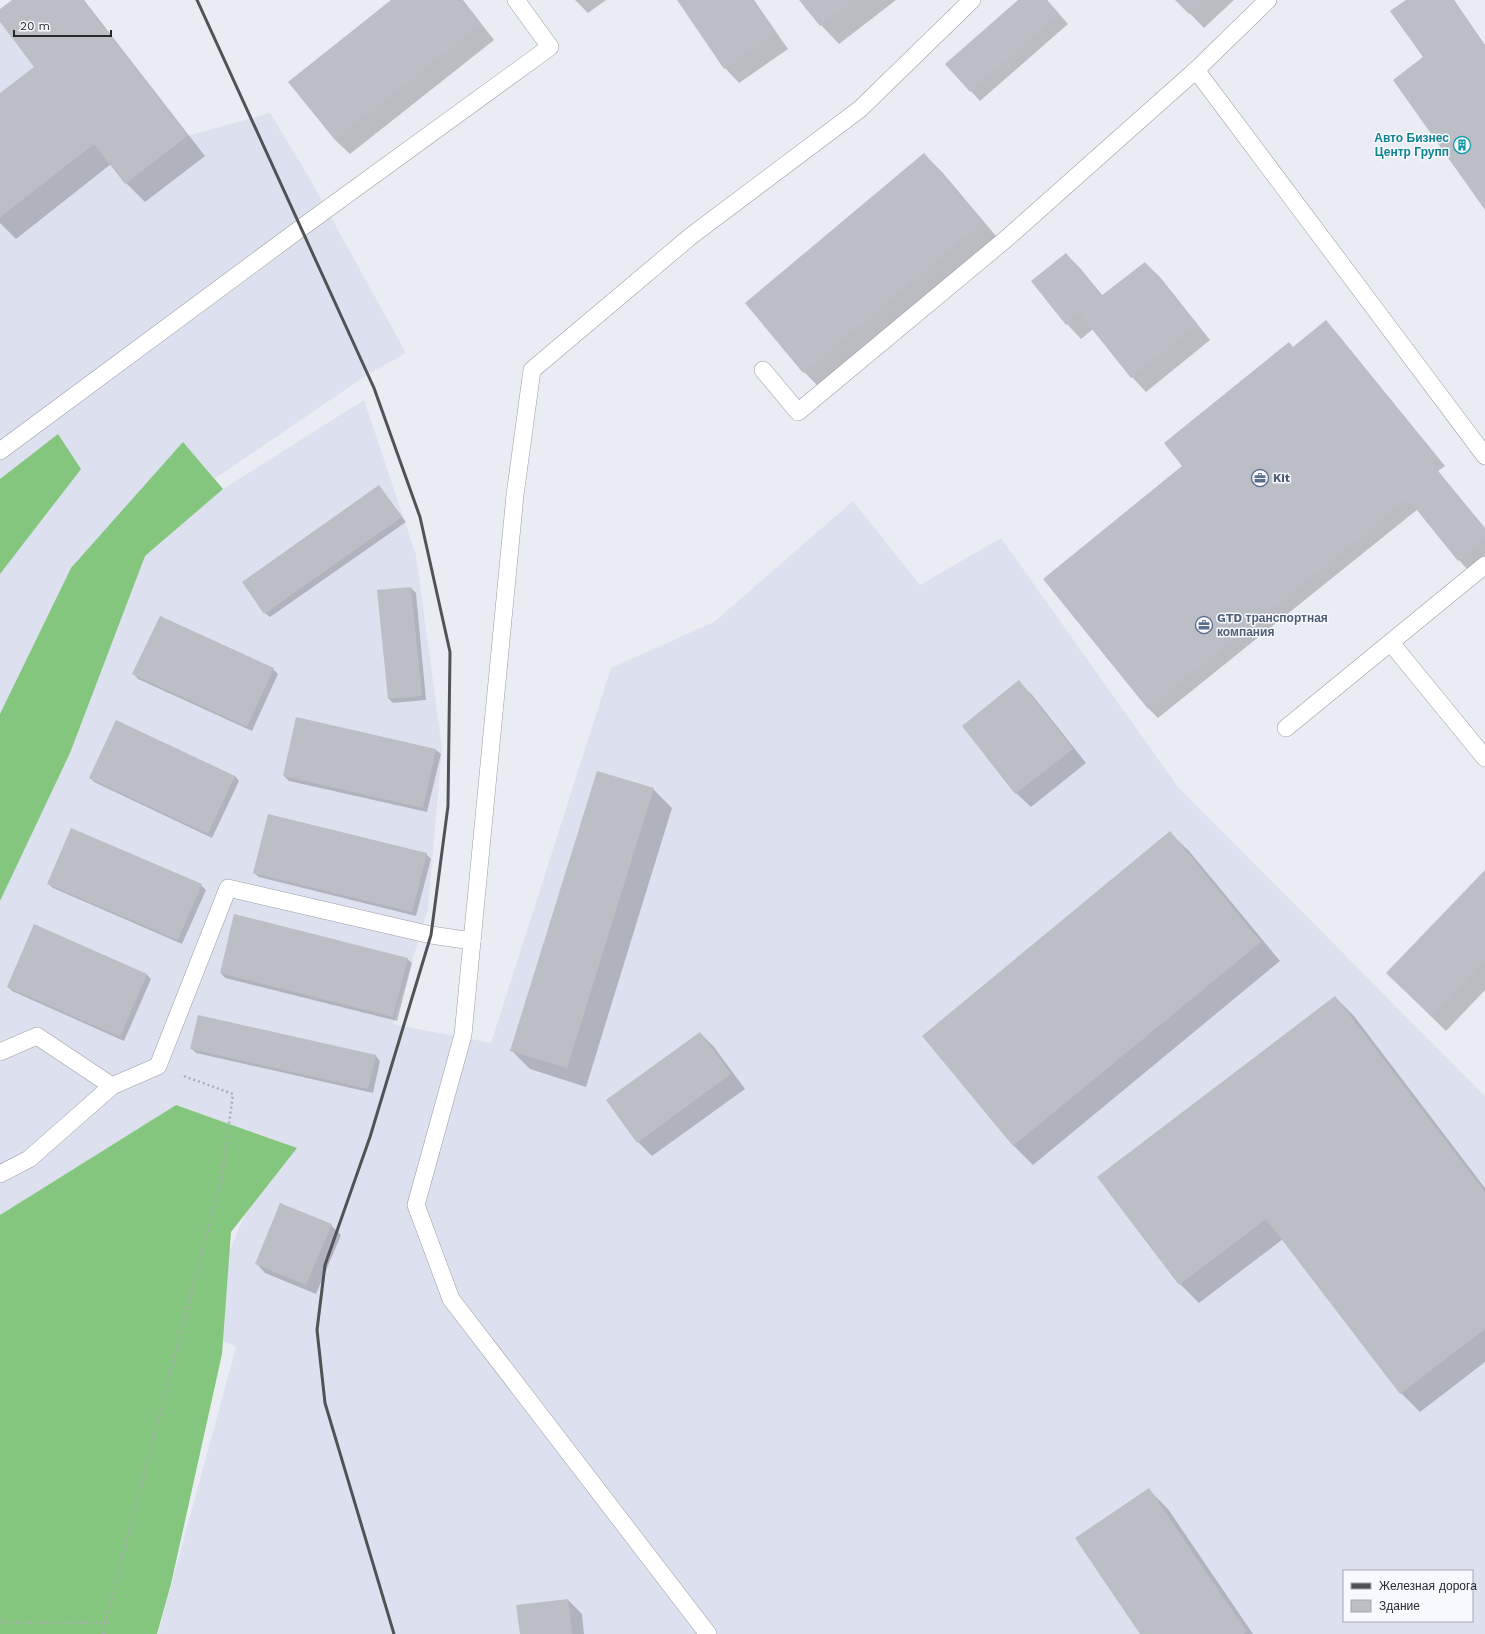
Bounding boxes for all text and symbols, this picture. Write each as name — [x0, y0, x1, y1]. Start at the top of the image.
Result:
scale bar — [14, 12, 111, 38]
text: 20 m — [20, 19, 50, 33]
place label: Авто Бизнес Центр Групп — [1374, 131, 1449, 159]
building icon: Авто Бизнес Центр Групп — [1452, 135, 1472, 155]
office icon: Kit — [1250, 468, 1270, 488]
place label: Kit — [1273, 471, 1291, 485]
place label: GTD транспортная компания — [1217, 611, 1328, 639]
office icon: GTD транспортная компания — [1194, 615, 1214, 635]
legend — [1343, 1570, 1473, 1622]
text: Железная дорога — [1379, 1579, 1477, 1593]
text: Здание — [1379, 1599, 1420, 1613]

